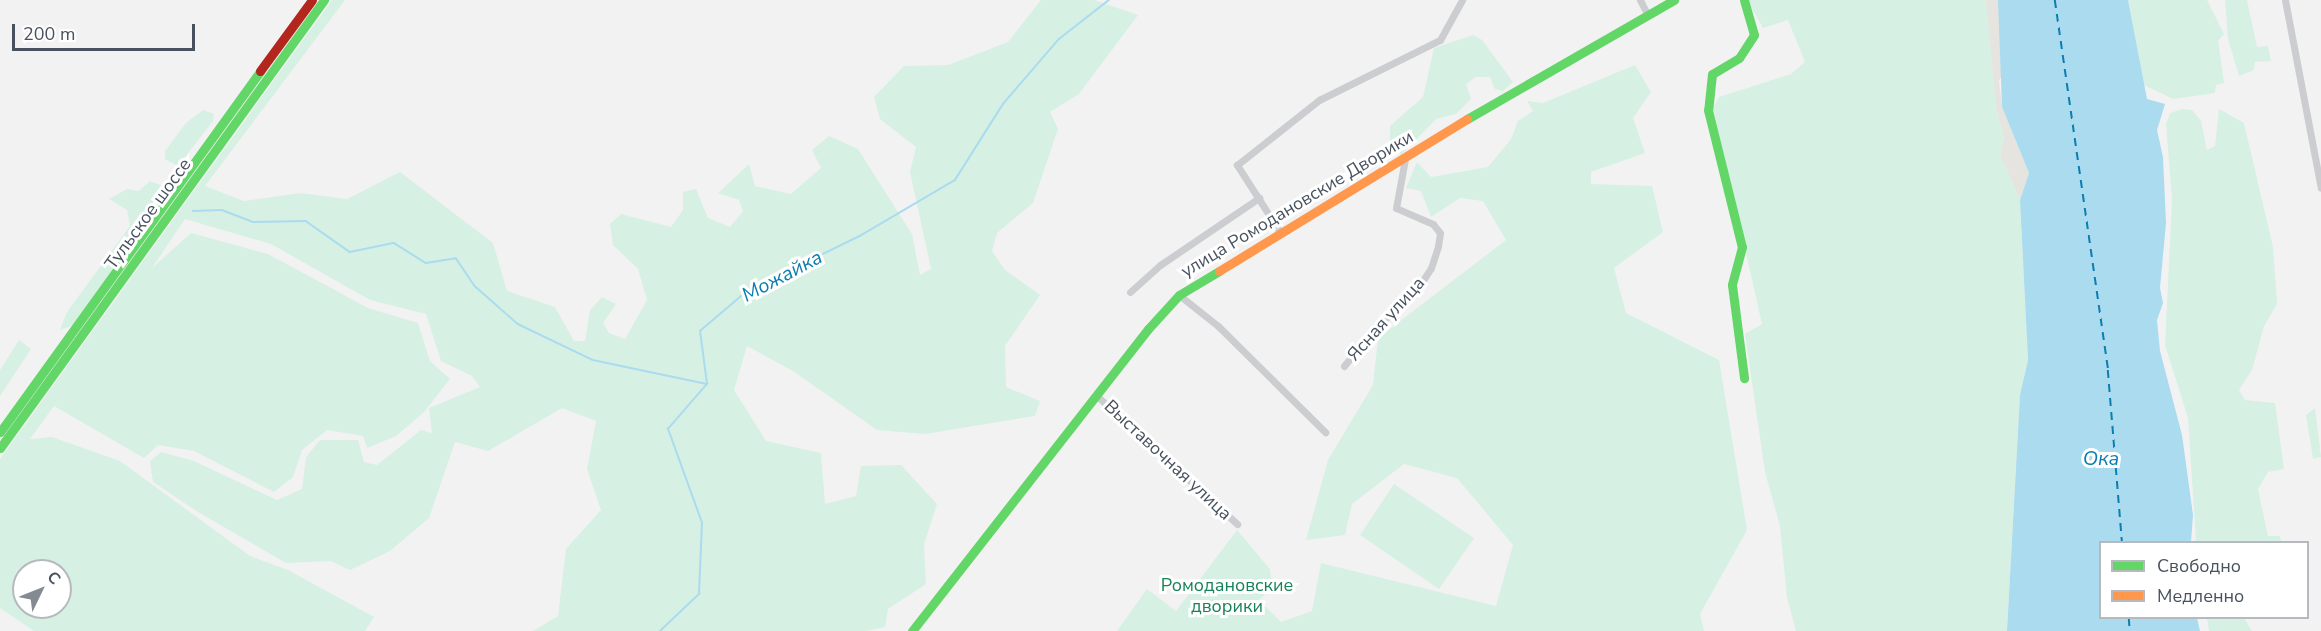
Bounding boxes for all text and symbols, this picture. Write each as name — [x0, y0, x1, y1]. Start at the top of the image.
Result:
scale bar — [15, 12, 198, 50]
text: 200 m — [23, 22, 75, 46]
street label: улица Ромодановские Дворики — [1177, 126, 1417, 282]
street label: Тульское шоссе — [100, 154, 196, 274]
water label: Можайка — [738, 245, 826, 307]
street label: Ясная улица — [1343, 273, 1429, 365]
street label: Выставочная улица — [1100, 395, 1236, 525]
water label: Ока — [2083, 446, 2119, 470]
legend — [2099, 541, 2309, 619]
text: Свободно — [2157, 554, 2241, 578]
north arrow — [12, 559, 72, 619]
text: С — [42, 567, 65, 590]
park label: Ромодановские дворики — [1161, 575, 1293, 618]
text: Медленно — [2157, 584, 2244, 608]

